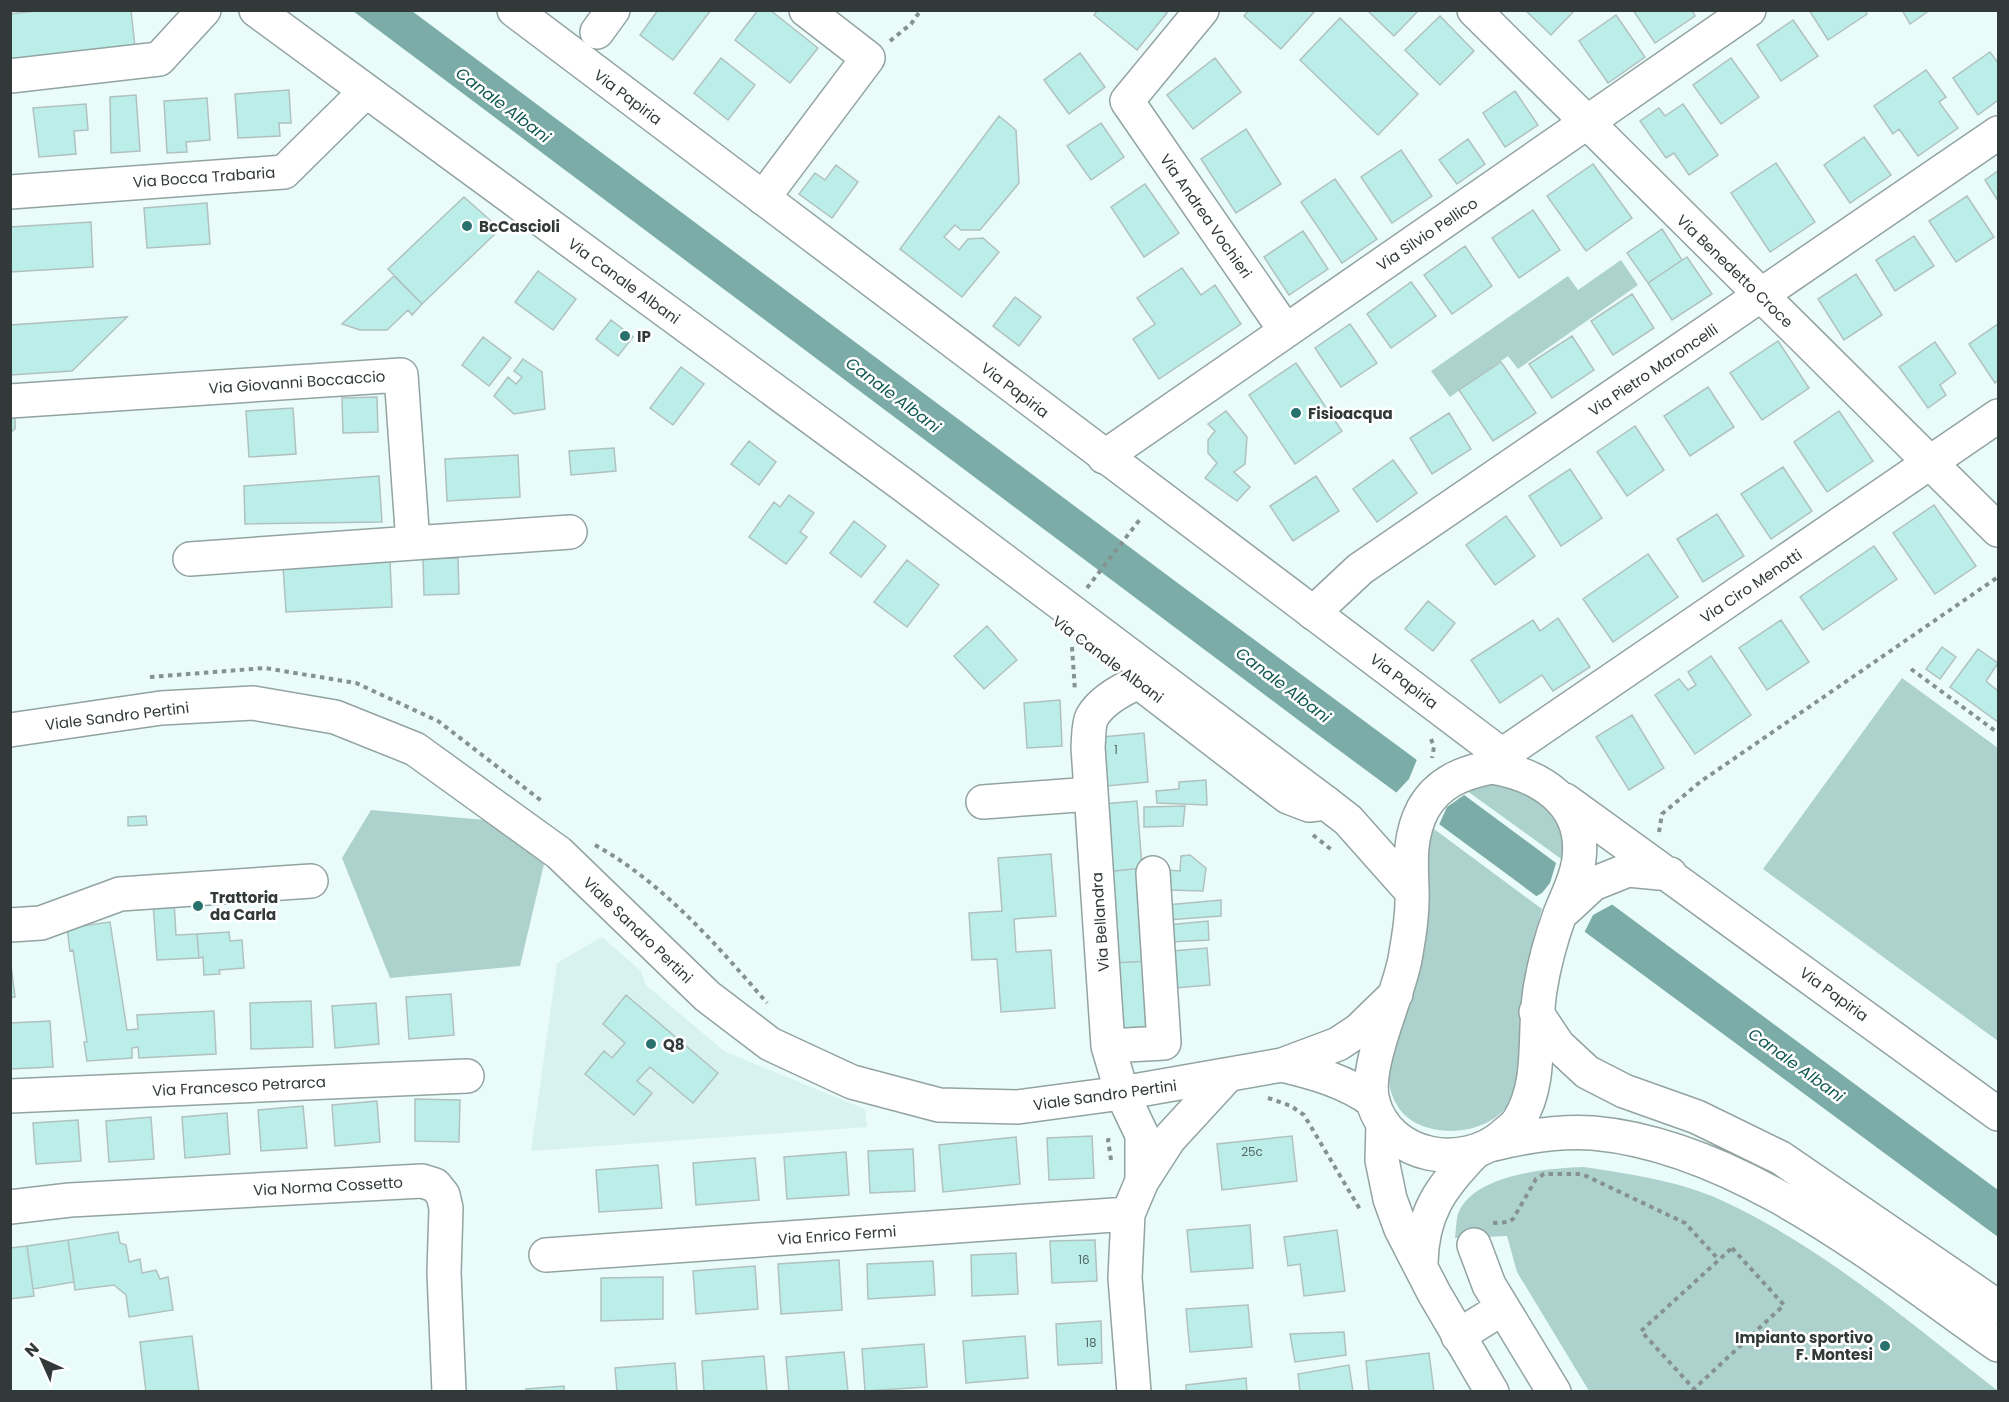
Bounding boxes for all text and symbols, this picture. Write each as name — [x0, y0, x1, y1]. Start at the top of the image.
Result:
water label: Canale Albani — [451, 62, 556, 149]
street label: Via Papiria — [590, 65, 666, 129]
street label: Via Andrea Vochieri — [1155, 150, 1257, 282]
street label: Via Bocca Trabaria — [132, 162, 276, 192]
street label: Via Silvio Pellico — [1372, 192, 1482, 276]
street label: Via Benedetto Croce — [1672, 210, 1798, 332]
place label: BcCascioli — [479, 216, 560, 237]
marker: BcCascioli — [460, 219, 474, 233]
street label: Via Canale Albani — [564, 233, 684, 329]
street label: Via Pietro Maroncelli — [1584, 319, 1722, 421]
place label: IP — [637, 326, 651, 347]
marker: IP — [618, 329, 632, 343]
water label: Canale Albani — [841, 352, 946, 439]
street label: Via Papiria — [977, 358, 1053, 422]
street label: Via Giovanni Boccaccio — [208, 365, 386, 399]
place label: Fisioacqua — [1308, 403, 1393, 424]
marker: Fisioacqua — [1289, 406, 1303, 420]
street label: Via Ciro Menotti — [1696, 544, 1806, 628]
street label: Via Canale Albani — [1048, 610, 1168, 708]
water label: Canale Albani — [1231, 642, 1336, 729]
street label: Via Papiria — [1366, 649, 1442, 713]
street label: Viale Sandro Pertini — [44, 697, 190, 735]
house number: 1 — [1114, 741, 1118, 758]
street label: Viale Sandro Pertini — [579, 872, 697, 988]
street label: Via Bellandra — [1086, 872, 1114, 972]
place label: Trattoria da Carla — [210, 887, 278, 925]
marker: Trattoria da Carla — [191, 899, 205, 913]
street label: Via Papiria — [1795, 962, 1873, 1026]
water label: Canale Albani — [1743, 1022, 1849, 1108]
place label: Q8 — [663, 1034, 685, 1055]
marker: Q8 — [644, 1037, 658, 1051]
street label: Via Francesco Petrarca — [152, 1071, 326, 1101]
street label: Viale Sandro Pertini — [1032, 1075, 1178, 1115]
house number: 25c — [1241, 1143, 1263, 1160]
street label: Via Norma Cossetto — [253, 1172, 403, 1200]
street label: Via Enrico Fermi — [777, 1220, 897, 1250]
house number: 16 — [1078, 1251, 1090, 1268]
place label: Impianto sportivo F. Montesi — [1735, 1327, 1873, 1365]
north arrow — [12, 1330, 72, 1390]
house number: 18 — [1085, 1334, 1097, 1351]
text: N — [19, 1337, 44, 1362]
marker: Impianto sportivo F. Montesi — [1878, 1339, 1892, 1353]

